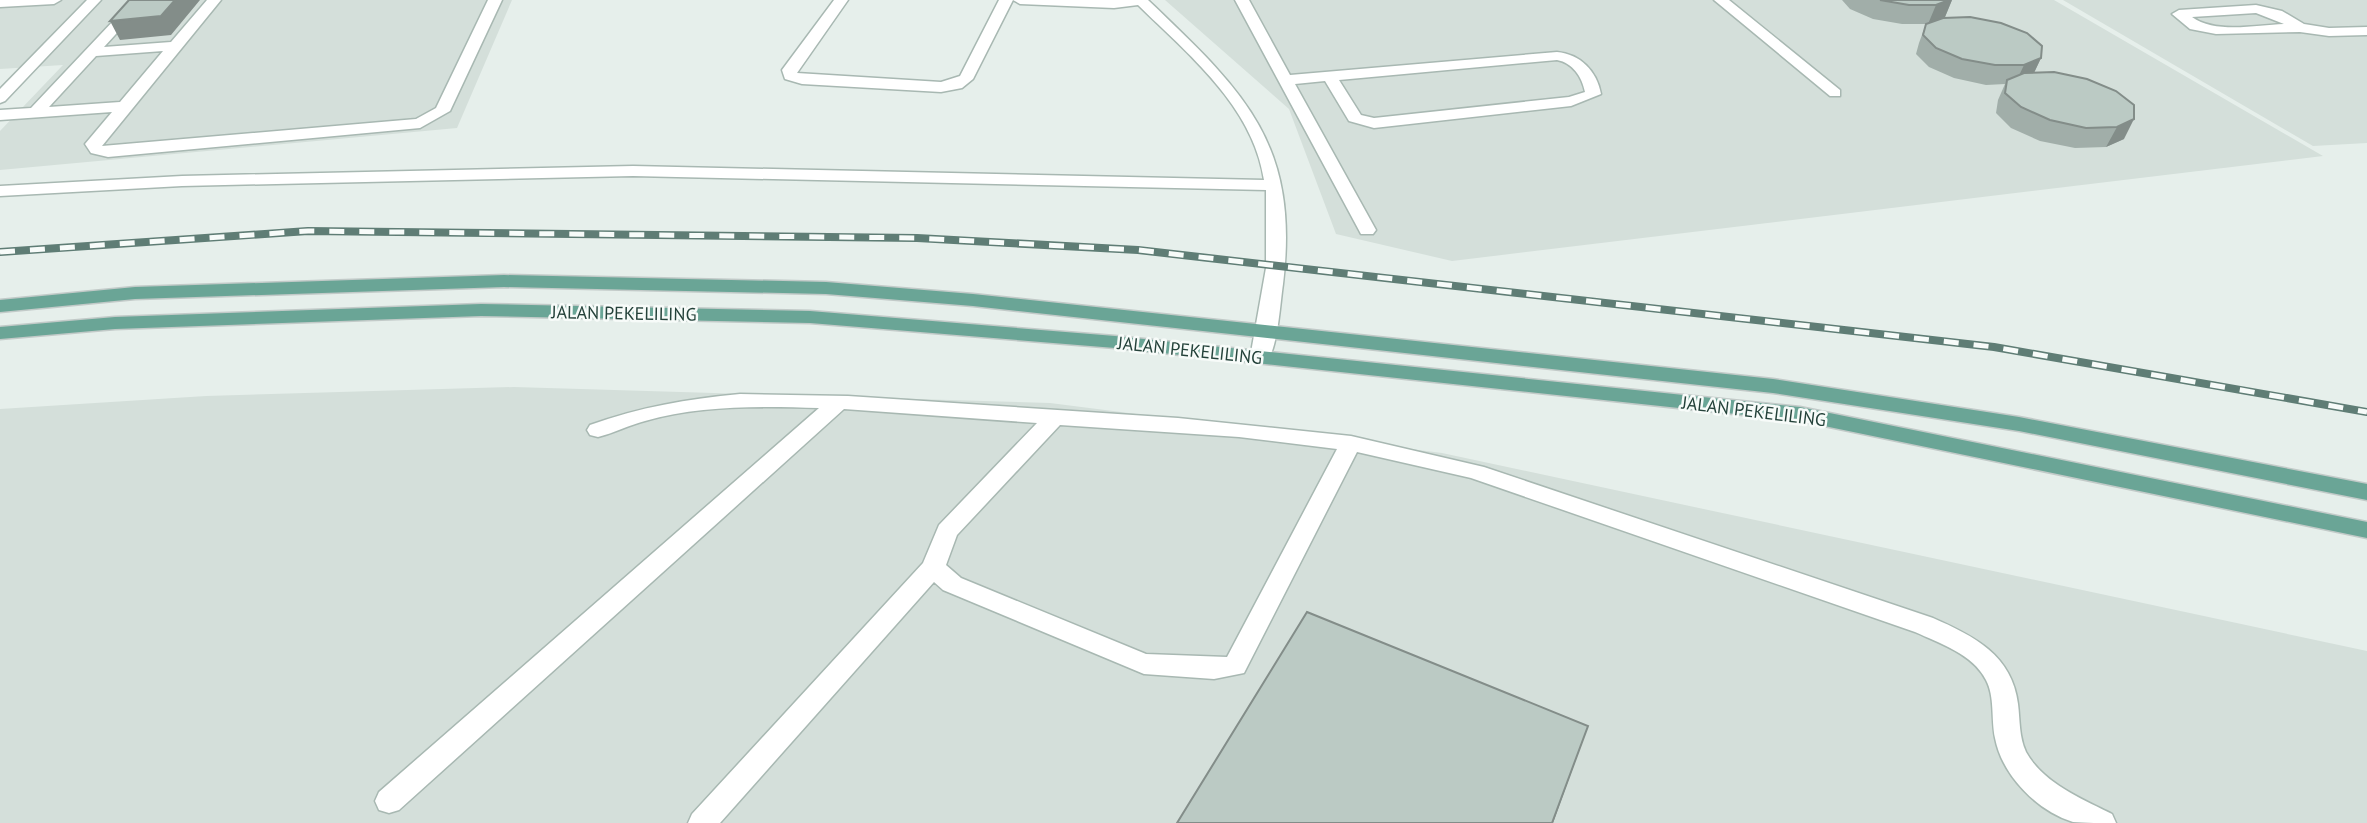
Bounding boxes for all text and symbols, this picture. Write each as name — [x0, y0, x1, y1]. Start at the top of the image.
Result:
street label: JALAN PEKELILING — [550, 300, 697, 326]
street label: JALAN PEKELILING — [1116, 331, 1263, 369]
street label: JALAN PEKELILING — [1680, 391, 1827, 431]

